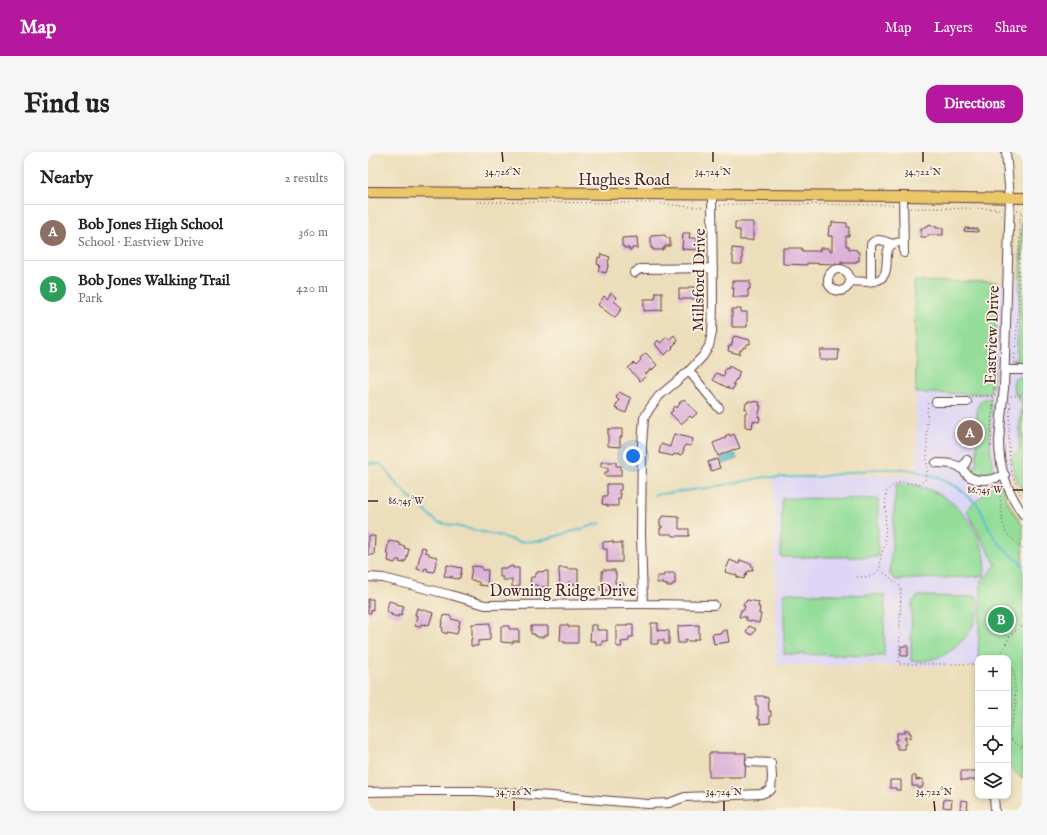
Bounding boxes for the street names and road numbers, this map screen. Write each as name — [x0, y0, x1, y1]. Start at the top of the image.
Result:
street label: Hughes Road — [578, 171, 670, 191]
street label: Millsford Drive — [689, 228, 711, 332]
street label: Eastview Drive — [981, 285, 1005, 385]
street label: Downing Ridge Drive — [490, 582, 636, 602]

